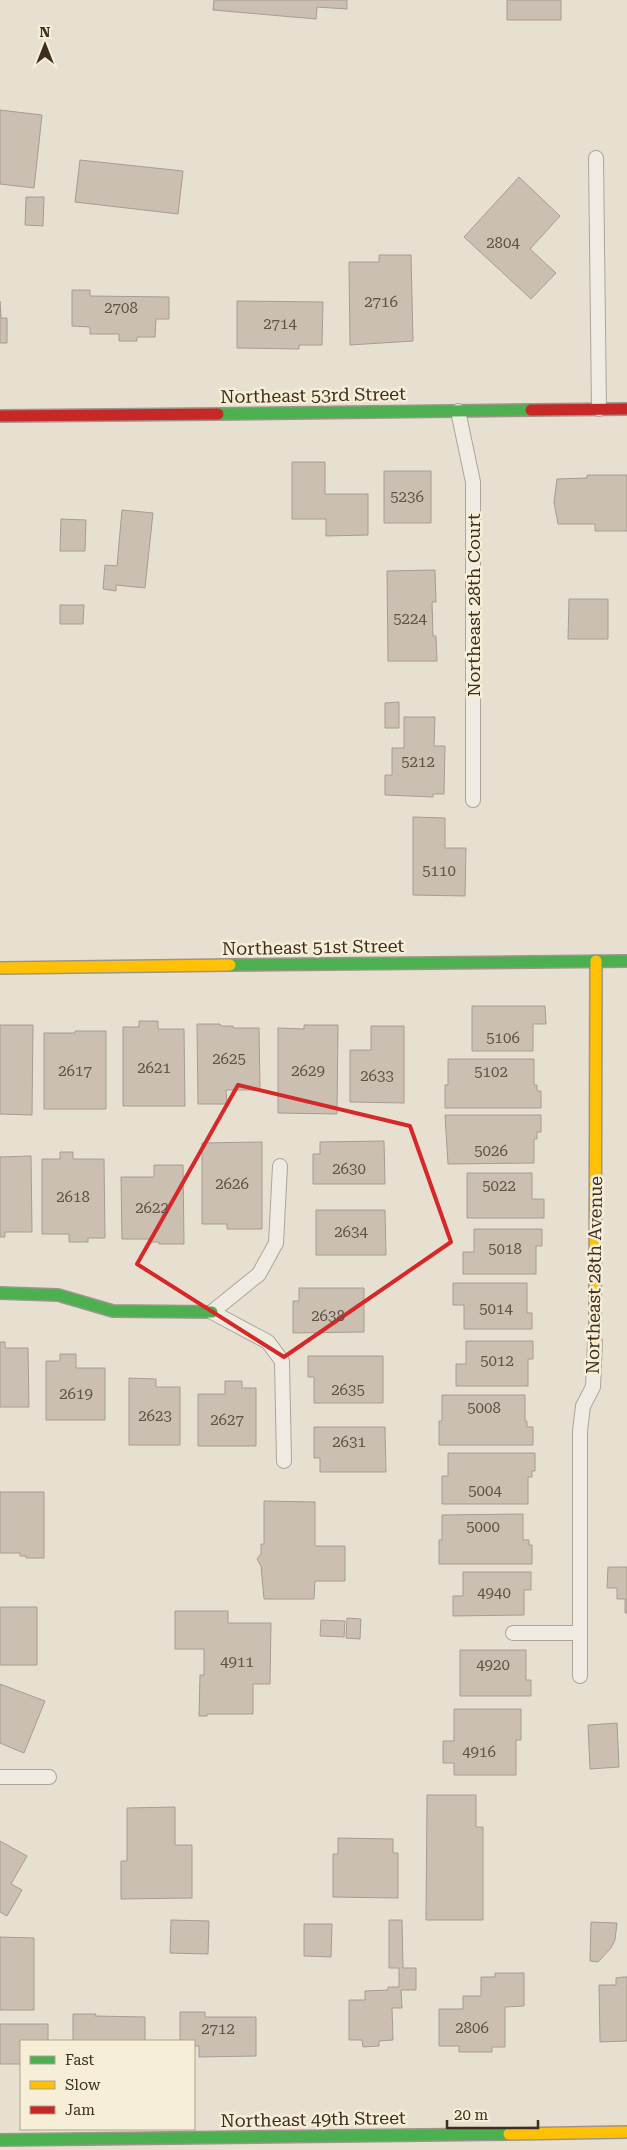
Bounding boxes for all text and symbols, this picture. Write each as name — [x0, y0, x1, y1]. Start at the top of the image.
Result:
north arrow — [20, 20, 70, 70]
text: N — [40, 24, 51, 40]
house number: 2804 — [486, 234, 520, 252]
house number: 2716 — [364, 293, 398, 311]
house number: 2708 — [104, 299, 138, 317]
house number: 2714 — [263, 315, 297, 333]
street label: Northeast 53rd Street — [220, 383, 406, 407]
house number: 5236 — [390, 488, 424, 506]
street label: Northeast 28th Court — [463, 513, 484, 697]
house number: 5224 — [393, 610, 427, 628]
house number: 5212 — [401, 753, 435, 771]
house number: 5110 — [422, 862, 456, 880]
street label: Northeast 51st Street — [222, 935, 405, 959]
house number: 5106 — [486, 1029, 520, 1047]
house number: 2625 — [212, 1050, 246, 1068]
house number: 2621 — [137, 1059, 171, 1077]
house number: 2617 — [58, 1062, 92, 1080]
house number: 2629 — [291, 1062, 325, 1080]
house number: 5102 — [474, 1063, 508, 1081]
house number: 2633 — [360, 1067, 394, 1085]
house number: 5026 — [474, 1142, 508, 1160]
house number: 2630 — [332, 1160, 366, 1178]
house number: 2626 — [215, 1175, 249, 1193]
street label: Northeast 28th Avenue — [582, 1176, 606, 1374]
house number: 5022 — [482, 1177, 516, 1195]
house number: 2618 — [56, 1188, 90, 1206]
house number: 2622 — [135, 1199, 169, 1217]
house number: 2634 — [334, 1223, 368, 1241]
house number: 5018 — [488, 1240, 522, 1258]
house number: 5014 — [479, 1300, 513, 1318]
house number: 2638 — [311, 1307, 345, 1325]
house number: 5012 — [480, 1352, 514, 1370]
house number: 2635 — [331, 1381, 365, 1399]
house number: 2619 — [59, 1385, 93, 1403]
house number: 5008 — [467, 1399, 501, 1417]
house number: 2623 — [138, 1407, 172, 1425]
house number: 2627 — [210, 1411, 244, 1429]
house number: 2631 — [332, 1433, 366, 1451]
house number: 5004 — [468, 1482, 502, 1500]
house number: 5000 — [466, 1518, 500, 1536]
house number: 4940 — [477, 1584, 511, 1602]
house number: 4911 — [220, 1653, 254, 1671]
house number: 4920 — [476, 1656, 510, 1674]
house number: 4916 — [462, 1743, 496, 1761]
house number: 2806 — [455, 2019, 489, 2037]
house number: 2712 — [201, 2020, 235, 2038]
legend — [20, 2040, 195, 2130]
text: Fast — [65, 2051, 95, 2069]
text: Slow — [65, 2076, 101, 2094]
scale bar — [447, 2098, 538, 2130]
text: Jam — [65, 2101, 95, 2119]
text: 20 m — [454, 2106, 489, 2124]
street label: Northeast 49th Street — [220, 2107, 406, 2131]

